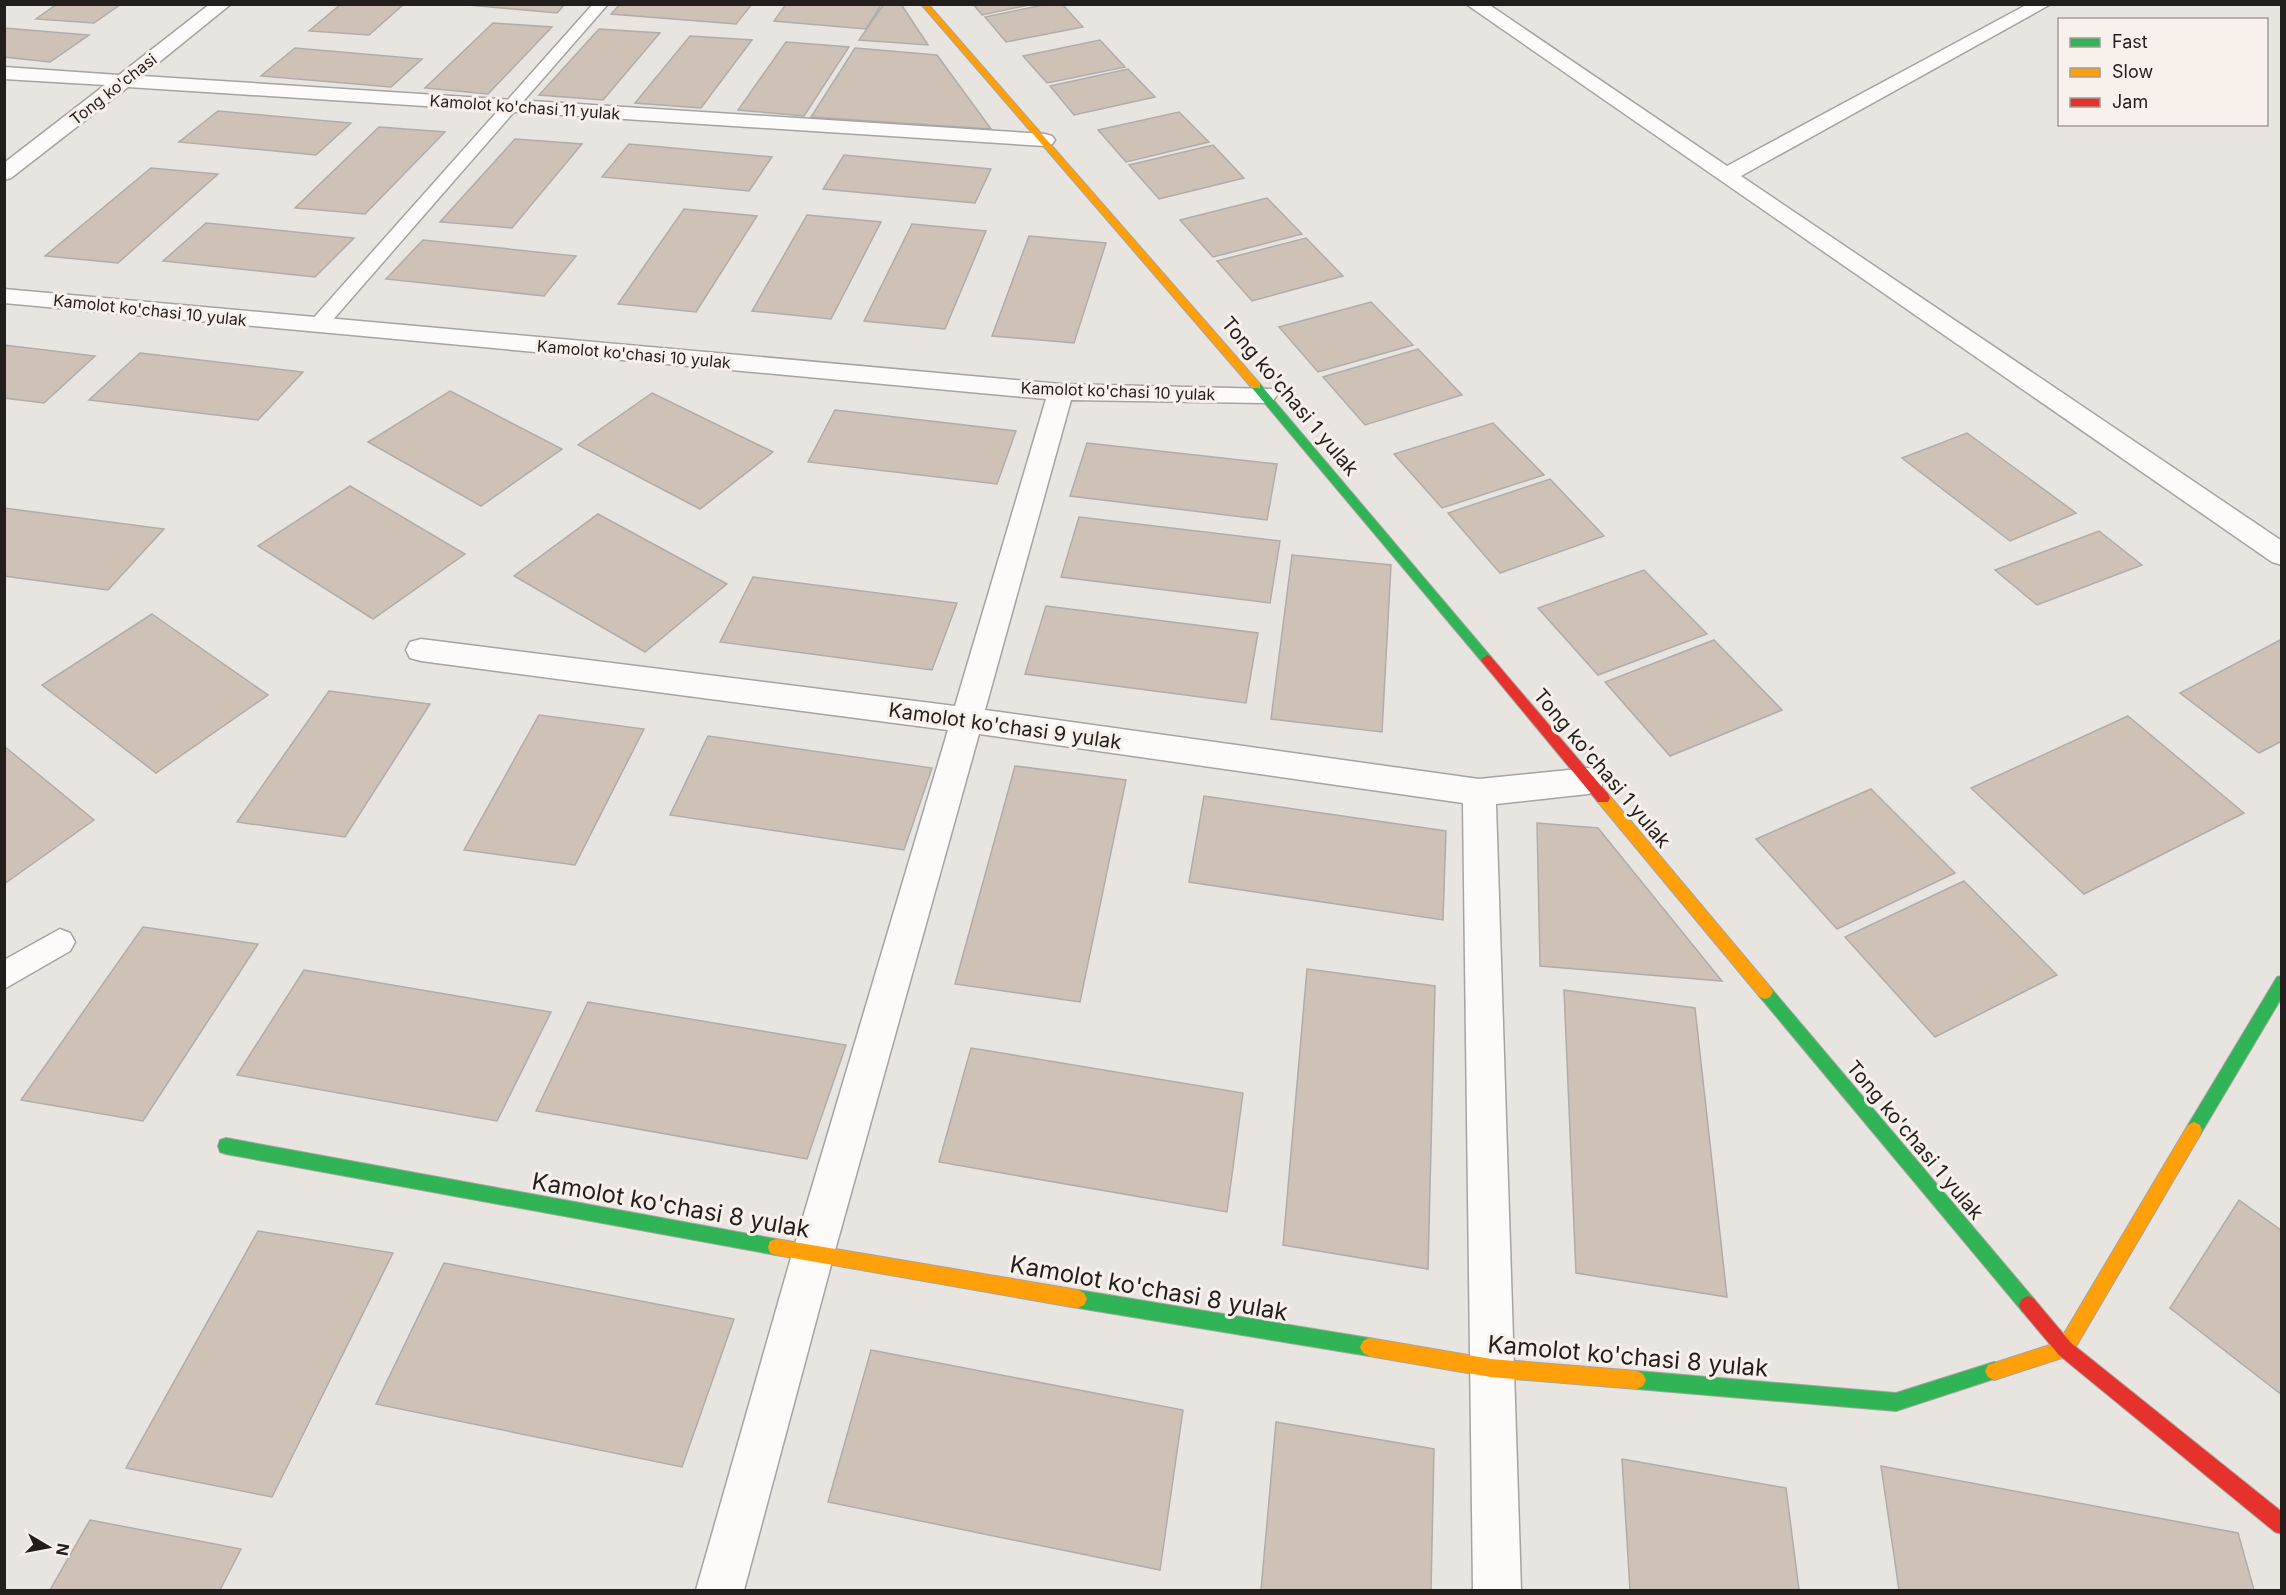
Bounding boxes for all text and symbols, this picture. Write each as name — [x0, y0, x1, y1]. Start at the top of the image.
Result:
legend — [2058, 18, 2268, 126]
text: Fast — [2112, 31, 2148, 52]
street label: Tong ko'chasi — [66, 49, 160, 129]
text: Slow — [2112, 61, 2153, 82]
street label: Kamolot ko'chasi 11 yulak — [429, 90, 621, 124]
text: Jam — [2112, 91, 2148, 112]
street label: Kamolot ko'chasi 10 yulak — [52, 290, 248, 330]
street label: Tong ko'chasi 1 yulak — [1216, 312, 1364, 480]
street label: Kamolot ko'chasi 10 yulak — [536, 336, 732, 372]
street label: Kamolot ko'chasi 10 yulak — [1020, 378, 1216, 404]
street label: Tong ko'chasi 1 yulak — [1528, 684, 1676, 852]
street label: Kamolot ko'chasi 9 yulak — [887, 698, 1123, 754]
street label: Tong ko'chasi 1 yulak — [1841, 1056, 1989, 1224]
street label: Kamolot ko'chasi 8 yulak — [530, 1166, 812, 1244]
street label: Kamolot ko'chasi 8 yulak — [1008, 1249, 1290, 1327]
street label: Kamolot ko'chasi 8 yulak — [1486, 1329, 1770, 1383]
north arrow — [18, 1517, 78, 1577]
text: N — [52, 1542, 74, 1557]

